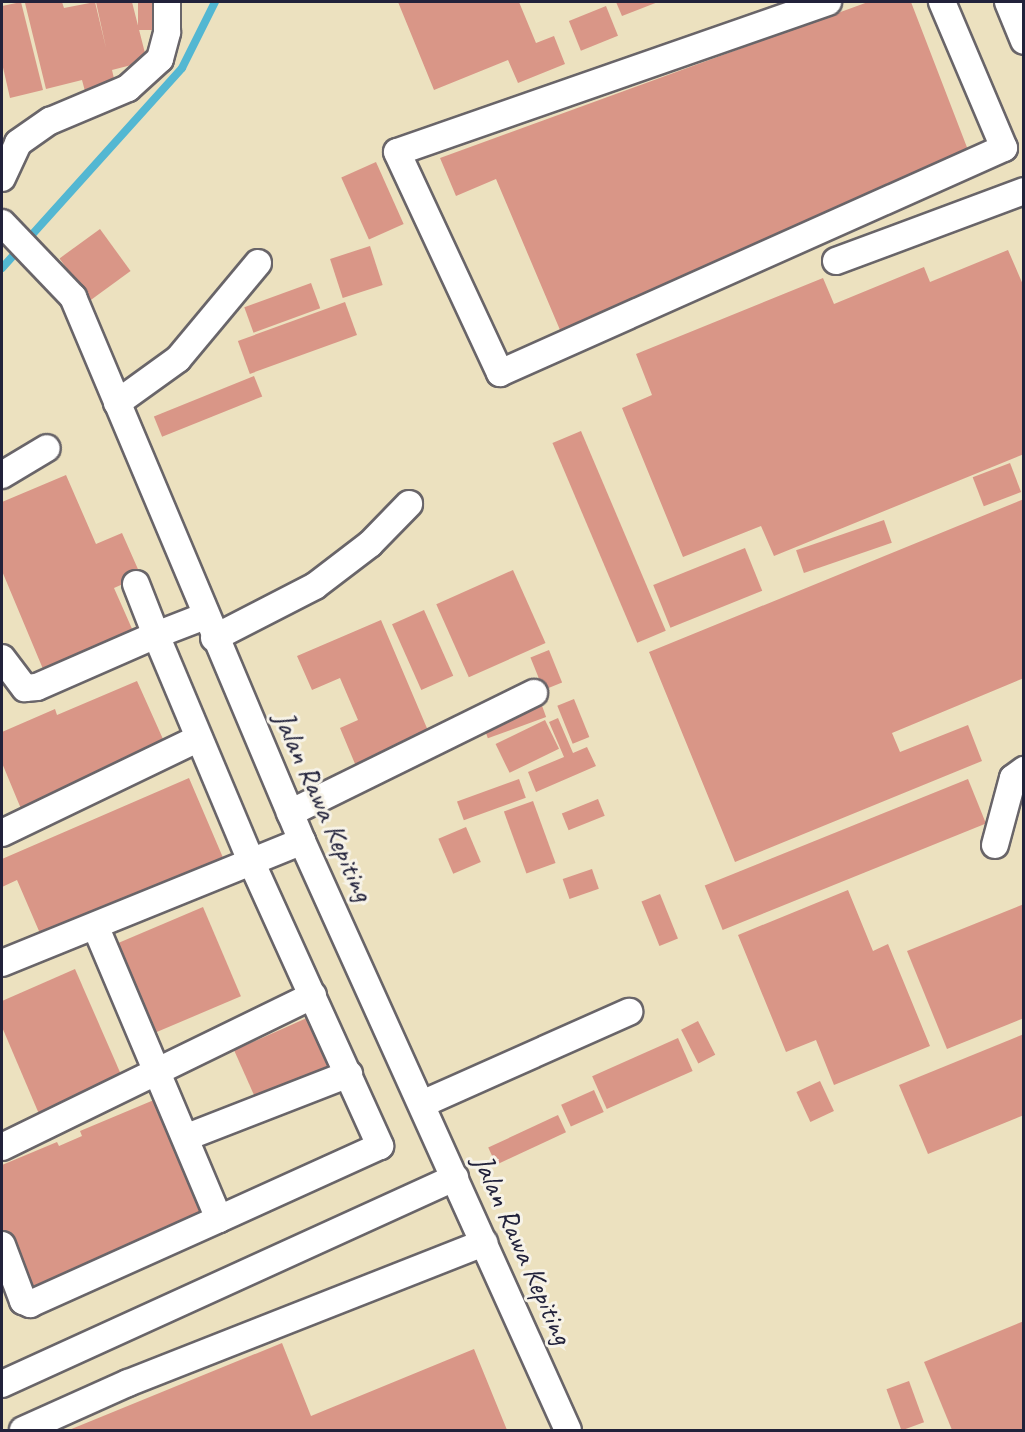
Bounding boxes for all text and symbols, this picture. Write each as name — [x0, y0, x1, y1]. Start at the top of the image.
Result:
street label: Jalan Rawa Kepiting — [266, 706, 382, 906]
street label: Jalan Rawa Kepiting — [465, 1149, 581, 1349]

